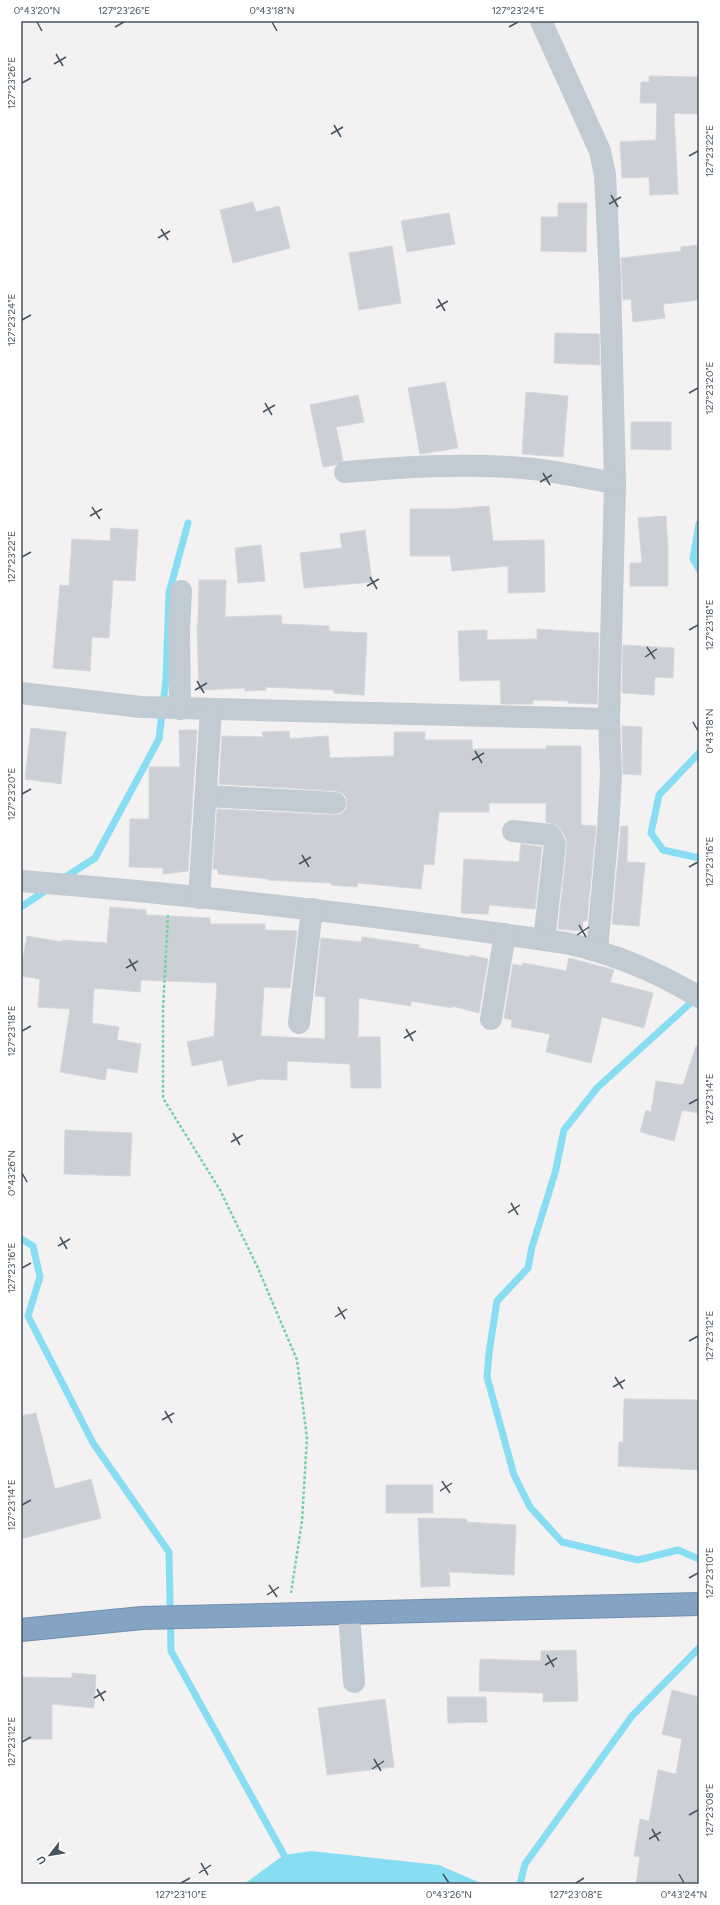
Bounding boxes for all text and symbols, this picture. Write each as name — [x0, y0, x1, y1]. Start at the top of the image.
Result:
text: 0°43'20"N — [14, 4, 60, 17]
text: 127°23'26"E — [98, 4, 150, 17]
text: 0°43'18"N — [250, 4, 294, 17]
text: 127°23'24"E — [492, 4, 544, 17]
text: 127°23'26"E — [5, 57, 18, 109]
text: 127°23'22"E — [703, 125, 716, 177]
text: 127°23'24"E — [5, 294, 18, 346]
text: 127°23'20"E — [703, 361, 716, 414]
text: 127°23'22"E — [5, 531, 18, 583]
text: 127°23'18"E — [703, 599, 716, 651]
text: 0°43'18"N — [703, 709, 716, 753]
text: 127°23'20"E — [5, 767, 18, 820]
text: 127°23'16"E — [703, 837, 716, 887]
text: 127°23'18"E — [5, 1005, 18, 1057]
text: 127°23'14"E — [703, 1073, 716, 1125]
text: 0°43'26"N — [5, 1150, 18, 1196]
text: 127°23'16"E — [5, 1243, 18, 1293]
text: 127°23'12"E — [703, 1311, 716, 1361]
text: 127°23'14"E — [5, 1479, 18, 1531]
text: 127°23'10"E — [703, 1547, 716, 1599]
text: 127°23'12"E — [5, 1717, 18, 1767]
text: 127°23'08"E — [703, 1783, 716, 1837]
north arrow — [30, 1835, 70, 1875]
text: U — [34, 1853, 49, 1867]
text: 127°23'10"E — [155, 1888, 207, 1901]
text: 0°43'26"N — [426, 1888, 472, 1901]
text: 127°23'08"E — [549, 1888, 603, 1901]
text: 0°43'24"N — [661, 1888, 707, 1901]

